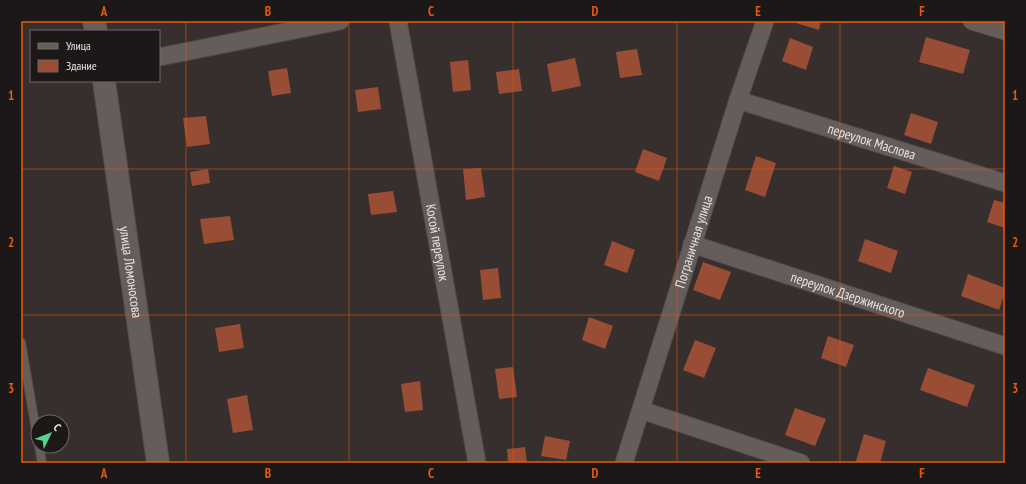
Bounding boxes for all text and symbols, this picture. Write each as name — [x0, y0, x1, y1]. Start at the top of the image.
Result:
text: A — [100, 3, 108, 20]
text: B — [265, 3, 271, 20]
text: C — [428, 3, 434, 20]
text: D — [592, 3, 599, 20]
text: E — [755, 3, 761, 20]
text: F — [919, 3, 925, 20]
legend — [30, 30, 160, 82]
text: Улица — [66, 38, 91, 53]
text: Здание — [66, 58, 97, 73]
text: 1 — [8, 87, 14, 104]
text: 1 — [1012, 87, 1018, 104]
street label: переулок Маслова — [825, 119, 918, 164]
street label: Пограничная улица — [671, 193, 716, 290]
street label: Косой переулок — [422, 202, 453, 283]
street label: улица Ломоносова — [116, 225, 146, 319]
text: 2 — [8, 234, 14, 251]
text: 2 — [1012, 234, 1018, 251]
street label: переулок Дзержинского — [789, 268, 907, 322]
text: 3 — [8, 380, 14, 397]
text: 3 — [1012, 380, 1018, 397]
north arrow — [30, 414, 70, 454]
text: С — [50, 421, 64, 434]
text: A — [100, 465, 108, 482]
text: B — [265, 465, 271, 482]
text: C — [428, 465, 434, 482]
text: D — [592, 465, 599, 482]
text: E — [755, 465, 761, 482]
text: F — [919, 465, 925, 482]

